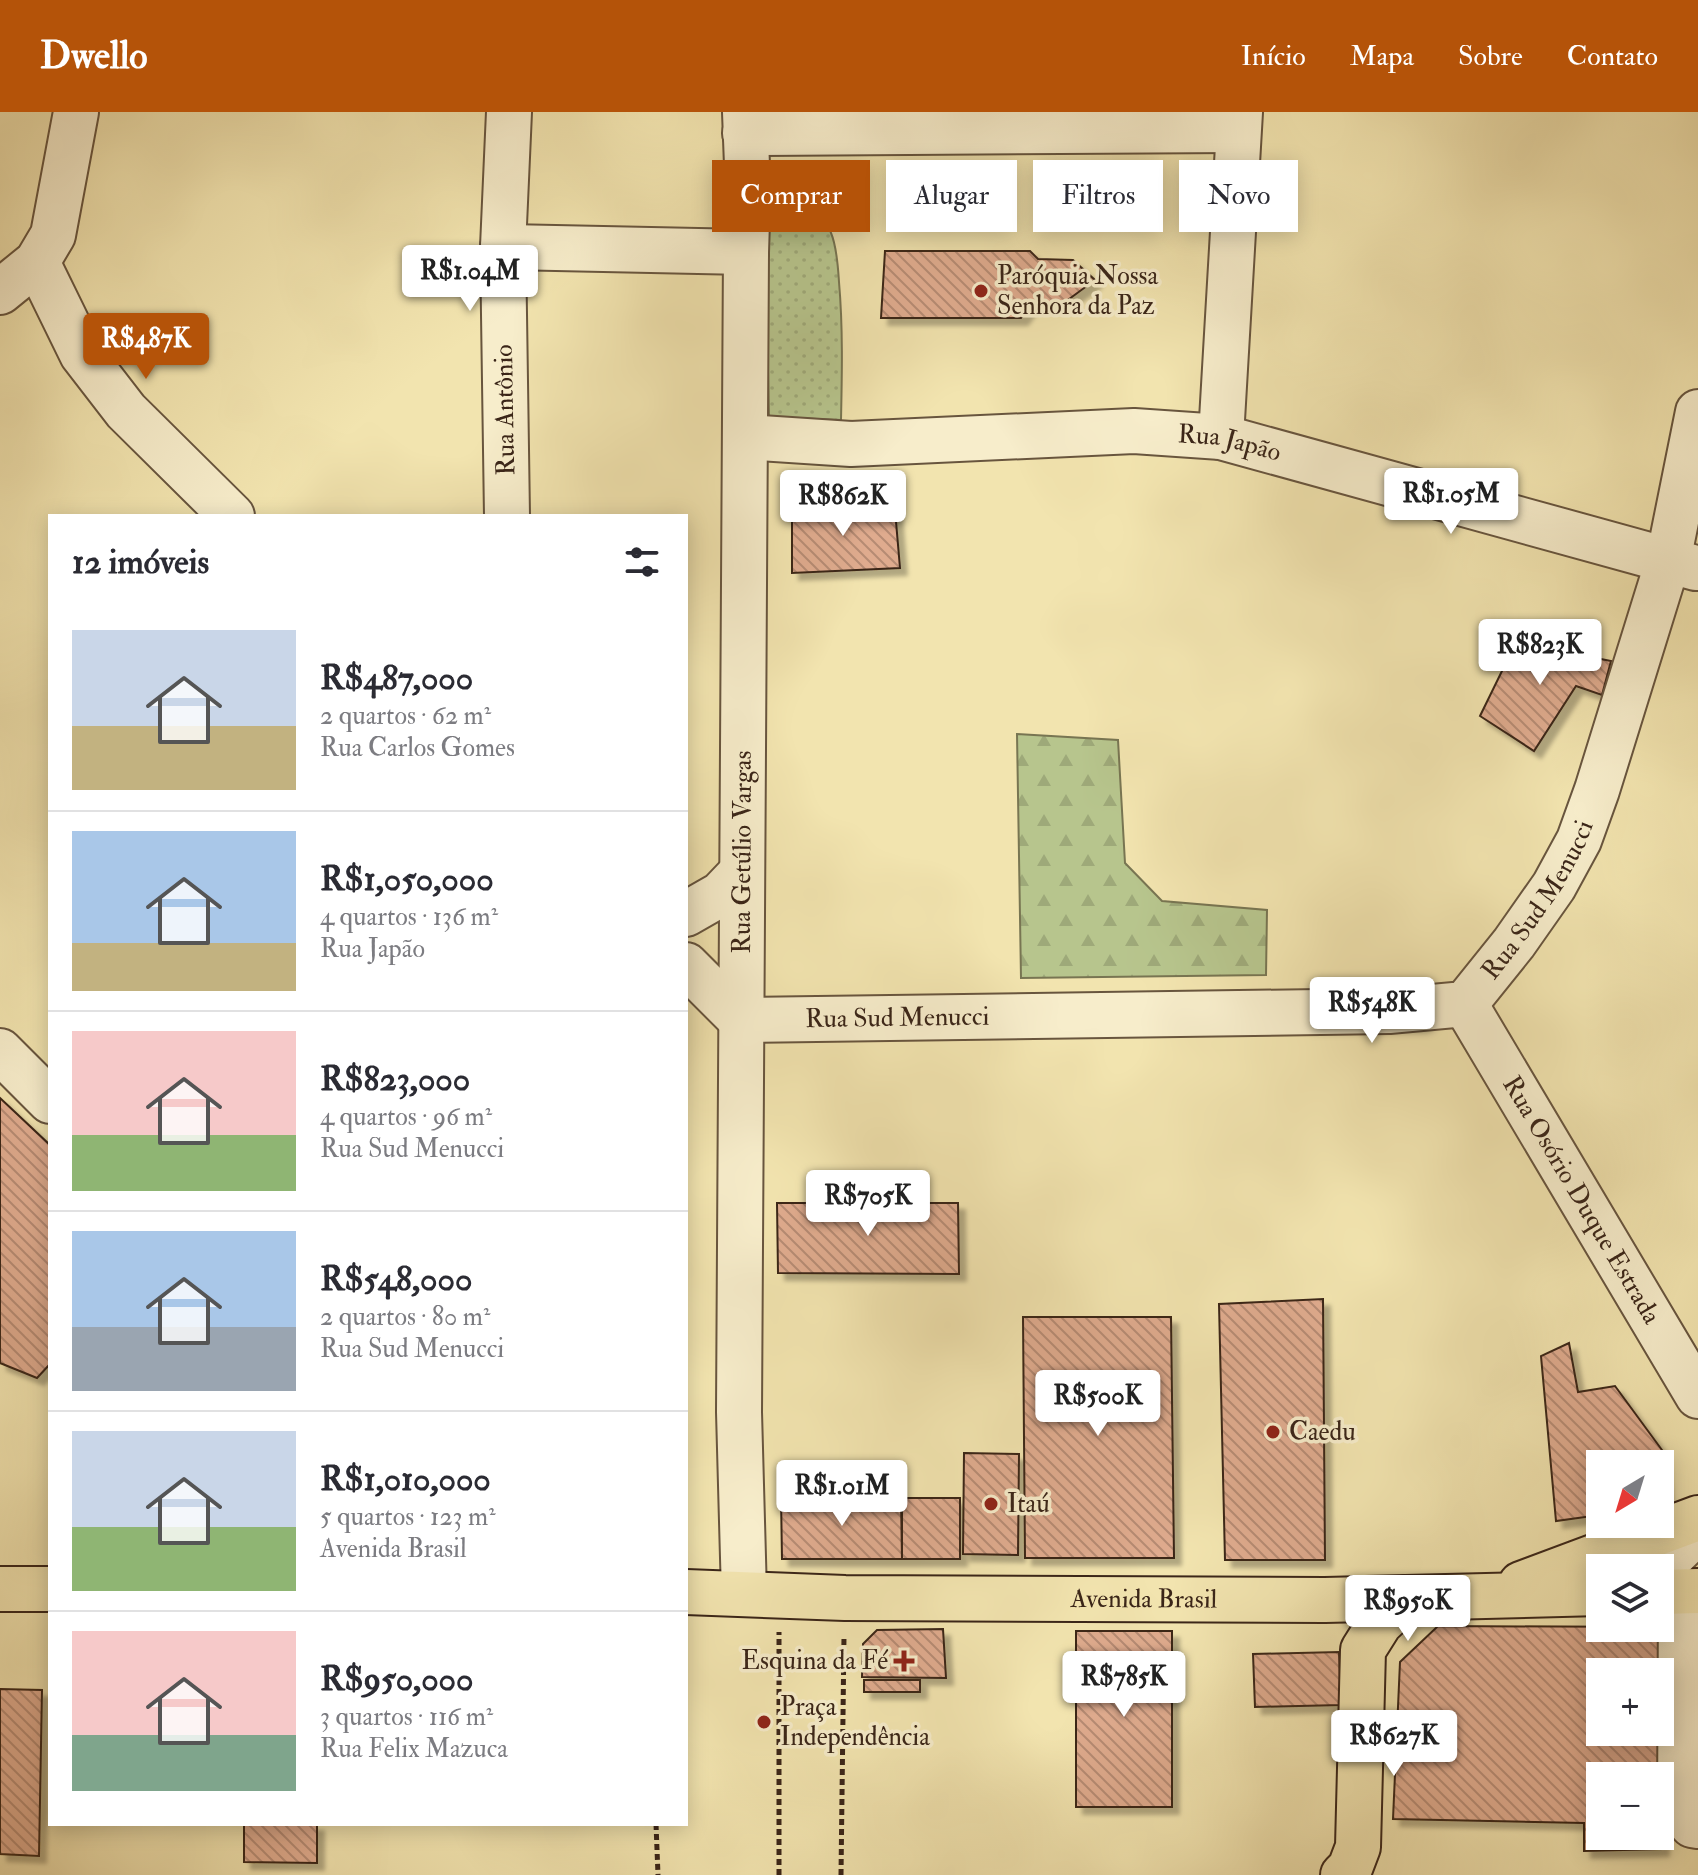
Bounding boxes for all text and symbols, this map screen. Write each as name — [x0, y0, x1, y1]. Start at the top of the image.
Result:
text: Dwello — [40, 32, 148, 80]
text: Início — [1241, 39, 1306, 74]
text: Mapa — [1350, 39, 1414, 74]
text: Sobre — [1458, 39, 1523, 74]
text: Contato — [1567, 39, 1658, 74]
chip: Comprar — [712, 160, 870, 232]
chip: Alugar — [886, 160, 1017, 232]
chip: Filtros — [1033, 160, 1163, 232]
chip: Novo — [1179, 160, 1298, 232]
pin: R$1.04M — [396, 245, 544, 313]
text: R$1.04M — [420, 255, 520, 287]
place label: Paróquia Nossa Senhora da Paz — [997, 260, 1159, 322]
marker: Paróquia Nossa Senhora da Paz — [972, 282, 990, 300]
pin: R$487K — [81, 313, 211, 381]
text: R$487K — [101, 323, 191, 355]
street label: Rua Antônio — [488, 344, 522, 476]
street label: Rua Japão — [1177, 418, 1285, 469]
pin: R$1.05M — [1377, 468, 1525, 536]
pin: R$862K — [778, 470, 908, 538]
text: R$1.05M — [1402, 478, 1500, 510]
text: R$862K — [798, 480, 888, 512]
icon: filters — [620, 540, 664, 584]
text: 12 imóveis — [72, 541, 209, 584]
pin: R$823K — [1475, 619, 1605, 687]
text: R$823K — [1497, 629, 1583, 661]
text: R$487,000 — [320, 657, 473, 700]
icon: home — [136, 662, 232, 758]
text: 2 quartos · 62 m² — [320, 700, 491, 732]
text: Rua Carlos Gomes — [320, 732, 515, 764]
street label: Rua Getúlio Vargas — [726, 750, 759, 954]
street label: Rua Sud Menucci — [1475, 816, 1601, 986]
text: R$1,050,000 — [320, 858, 494, 901]
icon: home — [136, 863, 232, 959]
text: 4 quartos · 136 m² — [320, 901, 498, 933]
text: Rua Japão — [320, 933, 425, 965]
pin: R$548K — [1307, 977, 1437, 1045]
text: R$548K — [1328, 987, 1416, 1019]
street label: Rua Sud Menucci — [805, 1001, 990, 1035]
text: R$823,000 — [320, 1058, 470, 1101]
icon: home — [136, 1063, 232, 1159]
street label: Rua Osório Duque Estrada — [1495, 1070, 1668, 1330]
text: 4 quartos · 96 m² — [320, 1101, 492, 1133]
text: Rua Sud Menucci — [320, 1133, 504, 1165]
pin: R$705K — [803, 1170, 933, 1238]
text: R$705K — [824, 1180, 912, 1212]
text: R$548,000 — [320, 1258, 472, 1301]
icon: home — [136, 1263, 232, 1359]
text: 2 quartos · 80 m² — [320, 1301, 490, 1333]
text: Rua Sud Menucci — [320, 1333, 504, 1365]
pin: R$500K — [1033, 1370, 1163, 1438]
text: R$500K — [1053, 1380, 1143, 1412]
place label: Caedu — [1289, 1416, 1356, 1448]
marker: Caedu — [1264, 1423, 1282, 1441]
north arrow — [1586, 1450, 1674, 1538]
map controls — [1586, 1450, 1674, 1850]
text: R$1,010,000 — [320, 1458, 491, 1501]
pin: R$1.01M — [768, 1460, 916, 1528]
icon: home — [136, 1463, 232, 1559]
text: R$1.01M — [794, 1470, 890, 1502]
place label: Itaú — [1007, 1488, 1050, 1520]
marker: Itaú — [982, 1495, 1000, 1513]
text: 5 quartos · 123 m² — [320, 1501, 496, 1533]
text: Avenida Brasil — [320, 1533, 467, 1565]
button: layers — [1586, 1554, 1674, 1642]
pin: R$950K — [1343, 1575, 1473, 1643]
street label: Avenida Brasil — [1069, 1583, 1218, 1616]
text: R$950K — [1363, 1585, 1453, 1617]
place label: Esquina da Fé — [741, 1645, 888, 1677]
pin: R$785K — [1059, 1651, 1189, 1719]
marker: Esquina da Fé — [895, 1652, 913, 1670]
text: R$950,000 — [320, 1658, 473, 1701]
button: + — [1586, 1658, 1674, 1746]
text: R$785K — [1080, 1661, 1168, 1693]
icon: home — [136, 1663, 232, 1759]
place label: Praça Independência — [780, 1691, 930, 1754]
text: 3 quartos · 116 m² — [320, 1701, 493, 1733]
pin: R$627K — [1329, 1710, 1459, 1778]
marker: Praça Independência — [755, 1713, 773, 1731]
text: R$627K — [1349, 1720, 1439, 1752]
text: Rua Felix Mazuca — [320, 1733, 508, 1765]
button: − — [1586, 1762, 1674, 1850]

